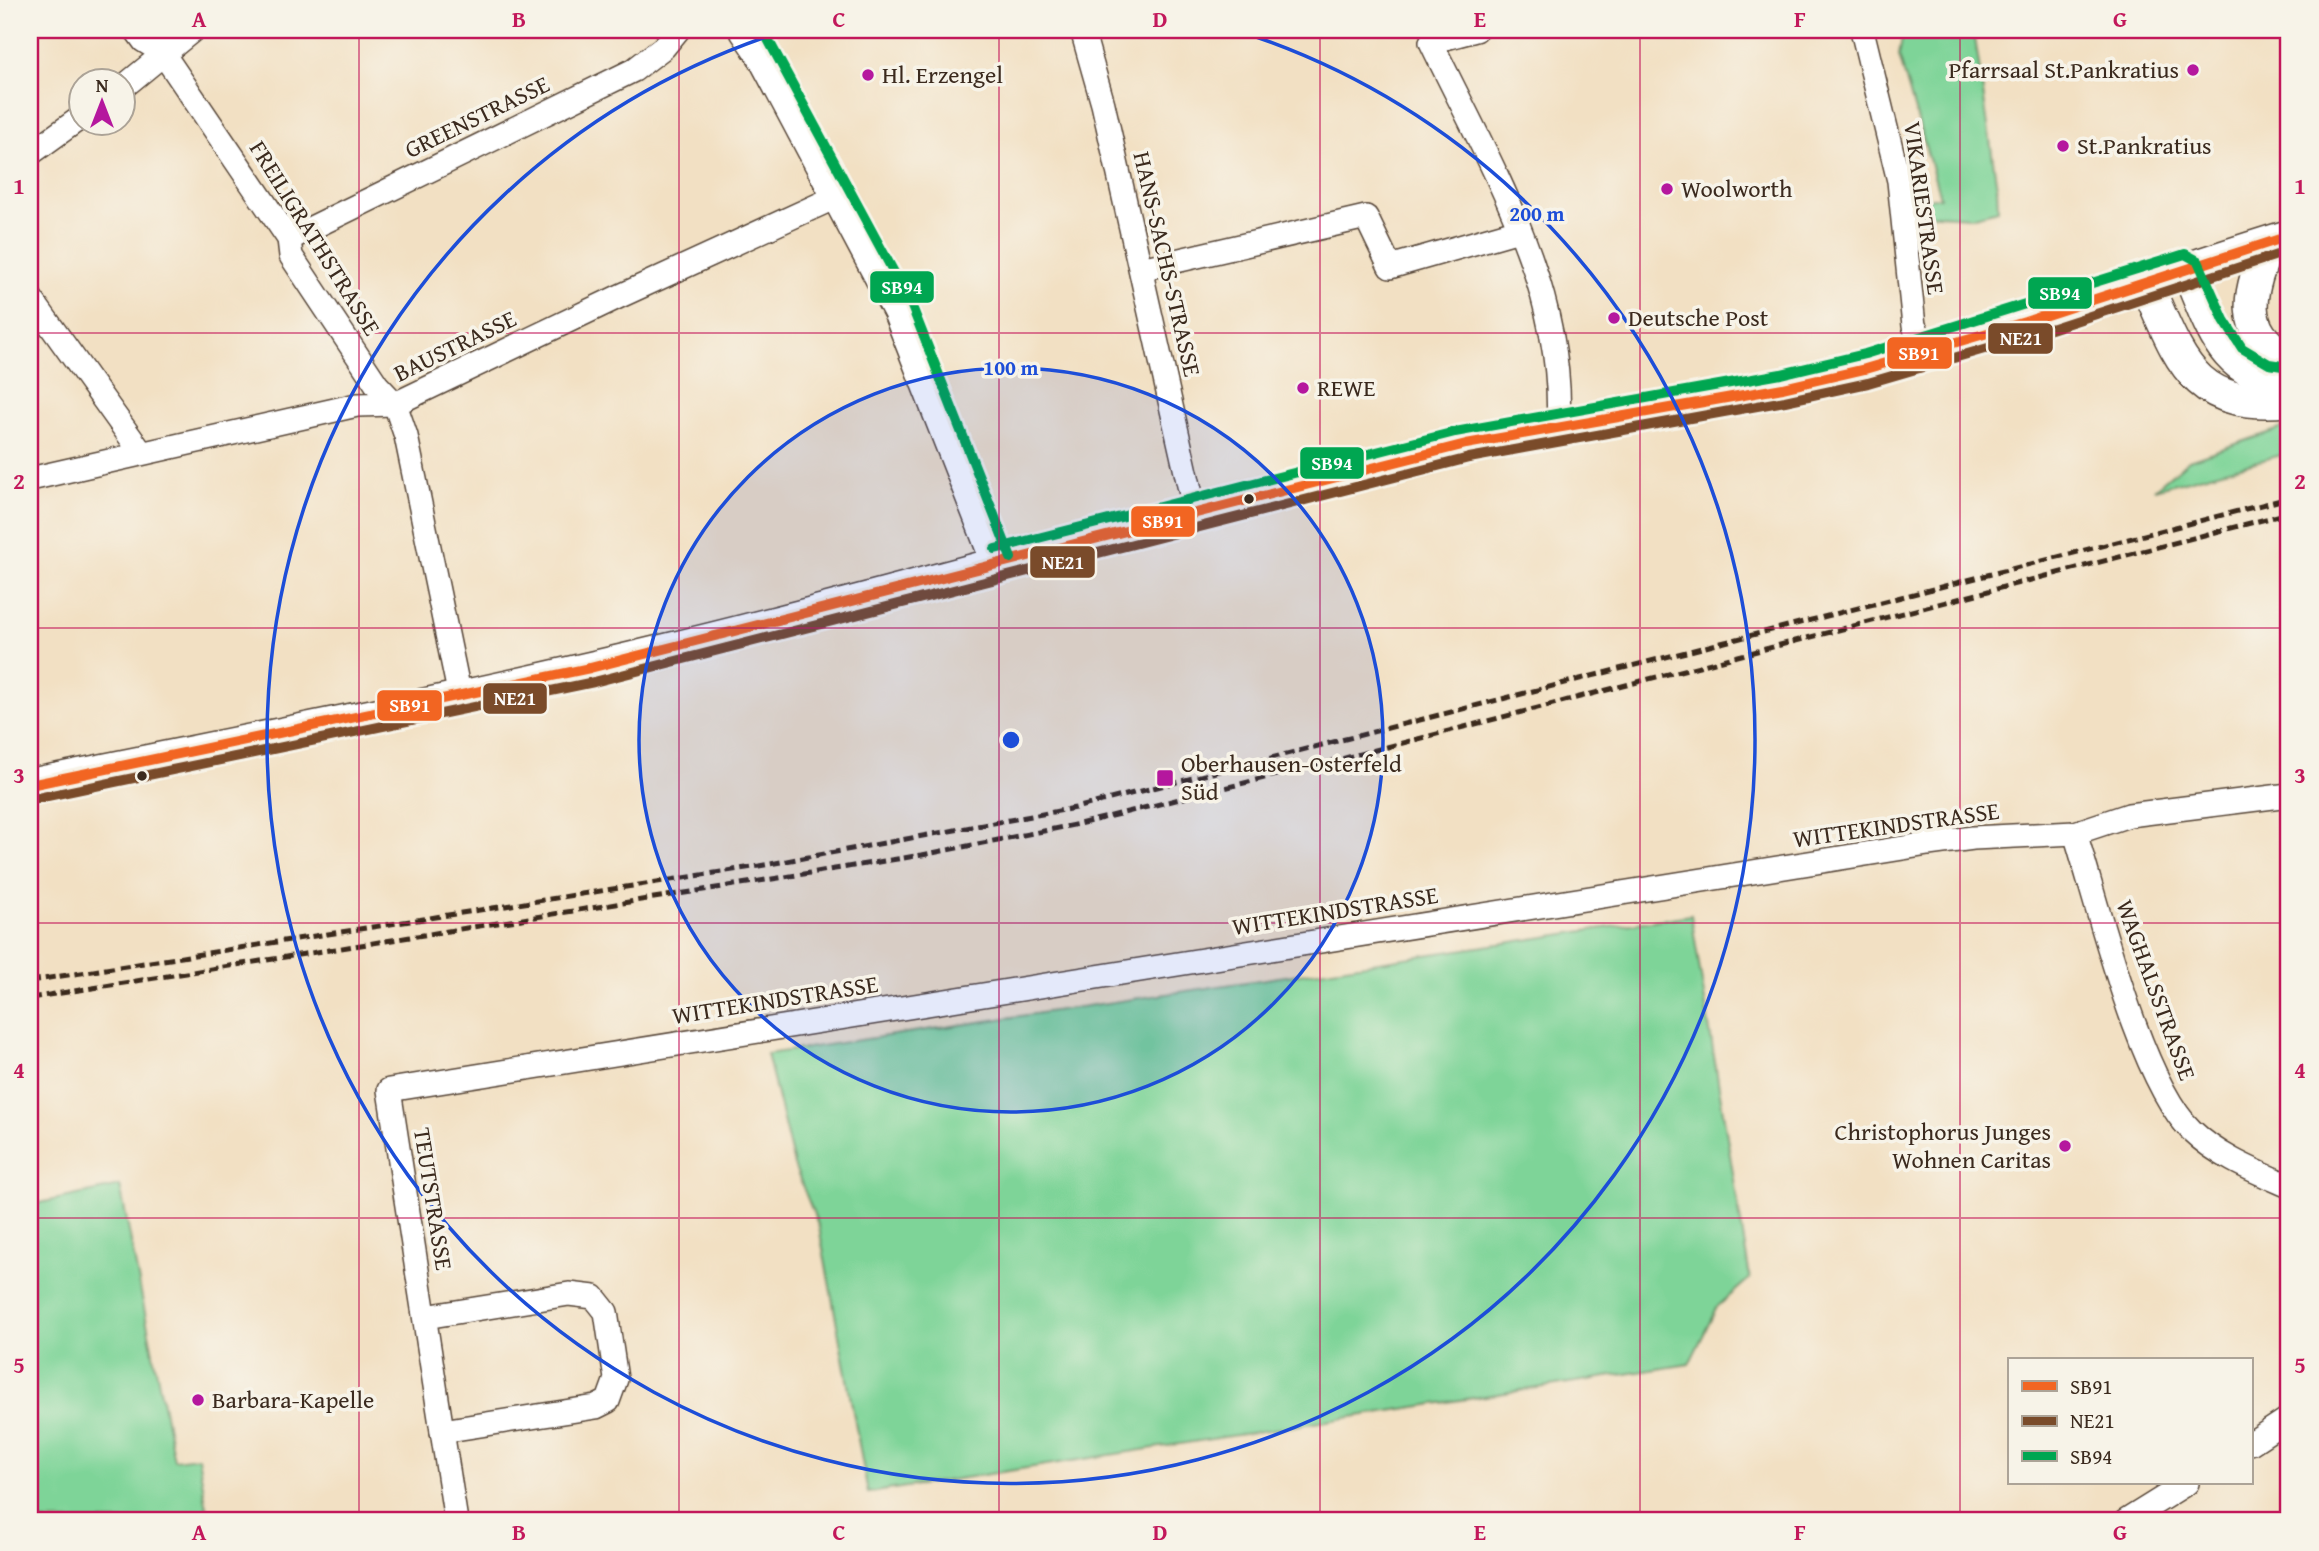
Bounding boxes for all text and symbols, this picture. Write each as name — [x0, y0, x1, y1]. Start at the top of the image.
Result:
text: A — [192, 2, 207, 35]
text: B — [512, 2, 526, 35]
text: C — [832, 2, 846, 35]
text: D — [1153, 2, 1168, 35]
text: E — [1474, 2, 1486, 35]
text: F — [1794, 2, 1806, 35]
text: G — [2113, 2, 2127, 35]
place label: Pfarrsaal St.Pankratius — [1948, 52, 2179, 87]
place label: Hl. Erzengel — [882, 57, 1003, 92]
marker: Pfarrsaal St.Pankratius — [2185, 62, 2201, 78]
north arrow — [66, 66, 136, 136]
street label: GREENSTRASSE — [399, 66, 555, 167]
marker: Hl. Erzengel — [860, 67, 876, 83]
text: N — [96, 71, 109, 99]
street label: VIKARIESTRASSE — [1895, 119, 1954, 297]
place label: St.Pankratius — [2077, 128, 2212, 163]
street label: FREILIGRATHSTRASSE — [241, 133, 390, 342]
marker: St.Pankratius — [2055, 138, 2071, 154]
street label: HANS-SACHS-STRASSE — [1125, 148, 1210, 380]
text: 1 — [13, 169, 25, 202]
text: 1 — [2294, 169, 2306, 202]
place label: Woolworth — [1681, 171, 1793, 206]
marker: Woolworth — [1659, 181, 1675, 197]
text: 200 m — [1509, 198, 1565, 229]
line badge: SB94 — [869, 270, 935, 304]
text: SB94 — [881, 273, 923, 301]
line badge: SB94 — [2027, 276, 2093, 310]
text: SB94 — [2039, 279, 2081, 307]
place label: Deutsche Post — [1628, 300, 1769, 335]
street label: BAUSTRASSE — [388, 301, 522, 390]
marker: Deutsche Post — [1606, 310, 1622, 326]
line badge: NE21 — [1987, 322, 2054, 355]
text: NE21 — [2000, 324, 2042, 352]
line badge: SB91 — [1886, 336, 1953, 370]
text: SB91 — [1898, 339, 1940, 367]
text: 100 m — [983, 352, 1039, 383]
place label: REWE — [1317, 370, 1376, 405]
marker: REWE — [1295, 380, 1311, 396]
line badge: SB94 — [1299, 446, 1365, 480]
text: SB94 — [1311, 449, 1353, 477]
text: 2 — [13, 464, 25, 497]
text: 2 — [2294, 464, 2306, 497]
unlabelled marker — [1242, 492, 1256, 506]
line badge: SB91 — [1130, 505, 1196, 538]
text: SB91 — [1142, 507, 1184, 535]
line badge: NE21 — [1029, 545, 1096, 579]
text: NE21 — [1042, 548, 1084, 576]
line badge: NE21 — [482, 682, 548, 715]
text: NE21 — [494, 684, 536, 712]
line badge: SB91 — [376, 689, 443, 722]
text: SB91 — [389, 691, 431, 719]
centre of rings — [999, 728, 1023, 752]
place label: Oberhausen-Osterfeld Süd — [1181, 746, 1402, 809]
text: 3 — [13, 758, 25, 791]
text: 3 — [2294, 758, 2306, 791]
marker: Oberhausen-Osterfeld Süd — [1155, 768, 1175, 788]
unlabelled marker — [135, 769, 149, 783]
street label: WITTEKINDSTRASSE — [1791, 793, 2001, 856]
street label: WITTEKINDSTRASSE — [1230, 877, 1440, 944]
street label: WAGHALSSTRASSE — [2108, 895, 2205, 1085]
street label: WITTEKINDSTRASSE — [670, 966, 880, 1033]
text: 4 — [13, 1053, 25, 1086]
text: 4 — [2294, 1053, 2306, 1086]
place label: Christophorus Junges Wohnen Caritas — [1834, 1114, 2051, 1177]
street label: TEUTSTRASSE — [405, 1125, 462, 1273]
marker: Christophorus Junges Wohnen Caritas — [2057, 1138, 2073, 1154]
text: 5 — [13, 1348, 25, 1381]
text: 5 — [2294, 1348, 2306, 1381]
legend — [2008, 1358, 2252, 1484]
text: SB91 — [2070, 1371, 2112, 1402]
place label: Barbara-Kapelle — [212, 1382, 374, 1417]
marker: Barbara-Kapelle — [190, 1392, 206, 1408]
text: NE21 — [2070, 1405, 2115, 1436]
text: SB94 — [2070, 1441, 2112, 1472]
text: A — [192, 1515, 207, 1548]
text: B — [512, 1515, 526, 1548]
text: C — [832, 1515, 846, 1548]
text: D — [1153, 1515, 1168, 1548]
text: E — [1474, 1515, 1486, 1548]
text: F — [1794, 1515, 1806, 1548]
text: G — [2113, 1515, 2127, 1548]

